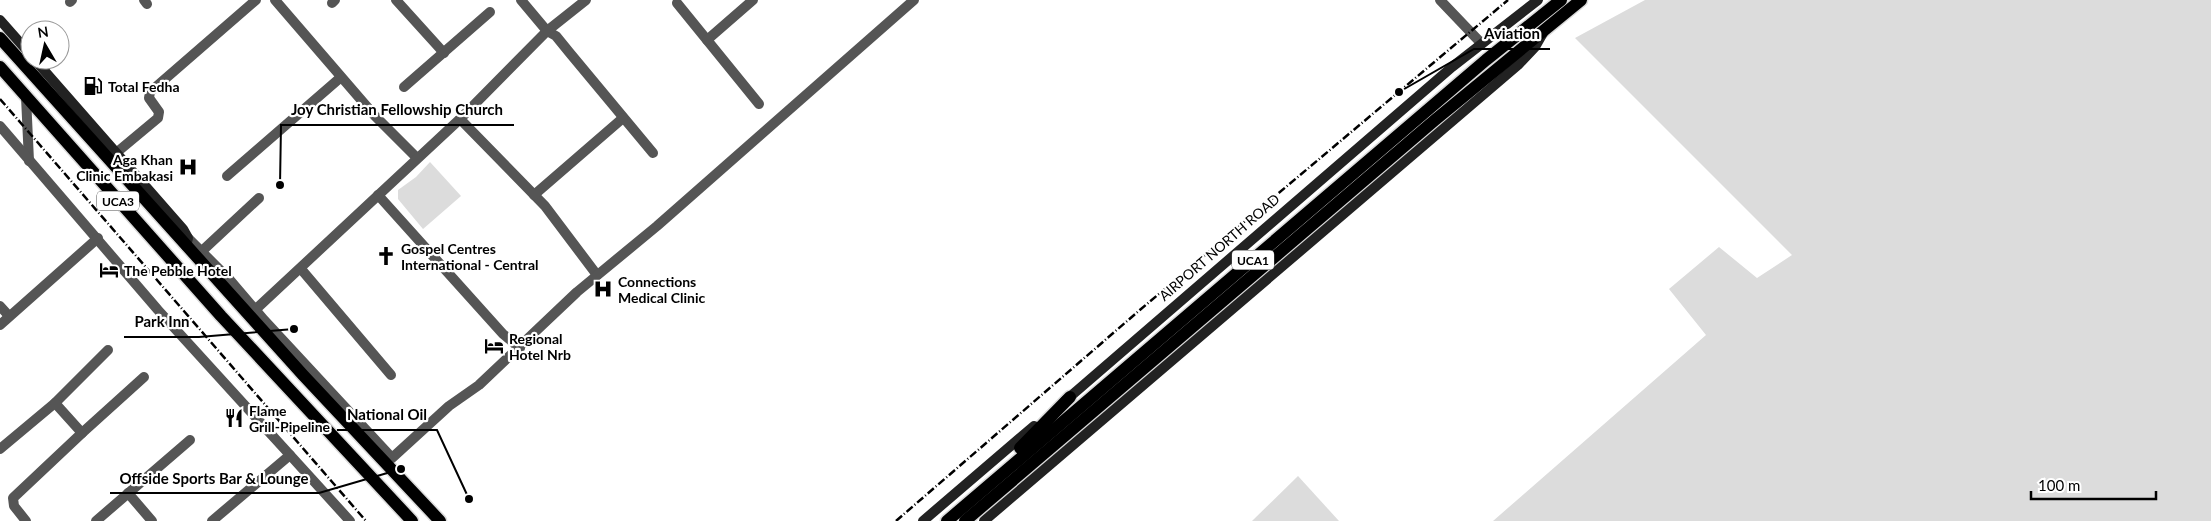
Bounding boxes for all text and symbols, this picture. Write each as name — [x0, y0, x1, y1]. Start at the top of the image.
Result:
callout: Aviation — [1474, 19, 1550, 49]
north arrow — [20, 20, 70, 70]
text: N — [36, 22, 50, 41]
text: Aviation — [1483, 24, 1540, 42]
fuel station icon: Total Fedha — [82, 75, 104, 97]
place label: Total Fedha — [108, 78, 180, 95]
callout: Joy Christian Fellowship Church — [281, 95, 514, 125]
text: Joy Christian Fellowship Church — [291, 100, 503, 118]
place label: Aga Khan Clinic Embakasi — [76, 151, 173, 184]
hospital icon: Aga Khan Clinic Embakasi — [177, 156, 199, 178]
street label: AIRPORT NORTH ROAD — [1155, 190, 1283, 304]
road number: UCA3 — [97, 192, 139, 210]
place label: Gospel Centres International - Central — [401, 240, 538, 273]
church icon: Gospel Centres International - Central — [375, 245, 397, 267]
road number: UCA1 — [1232, 250, 1274, 270]
hotel icon: The Pebble Hotel — [98, 259, 120, 281]
place label: The Pebble Hotel — [124, 262, 232, 279]
place label: Connections Medical Clinic — [618, 273, 705, 306]
hospital icon: Connections Medical Clinic — [592, 278, 614, 300]
callout: Park Inn — [124, 307, 199, 337]
text: Park Inn — [134, 312, 190, 330]
place label: Regional Hotel Nrb — [509, 330, 571, 363]
hotel icon: Regional Hotel Nrb — [483, 335, 505, 357]
callout: National Oil — [337, 400, 437, 430]
place label: Flame Grill-Pipeline — [249, 402, 331, 435]
text: National Oil — [347, 405, 427, 423]
restaurant icon: Flame Grill-Pipeline — [223, 407, 245, 429]
callout: Offside Sports Bar & Lounge — [110, 463, 319, 493]
scale bar — [2031, 468, 2156, 500]
text: Offside Sports Bar & Lounge — [119, 469, 309, 487]
text: 100 m — [2038, 476, 2080, 494]

